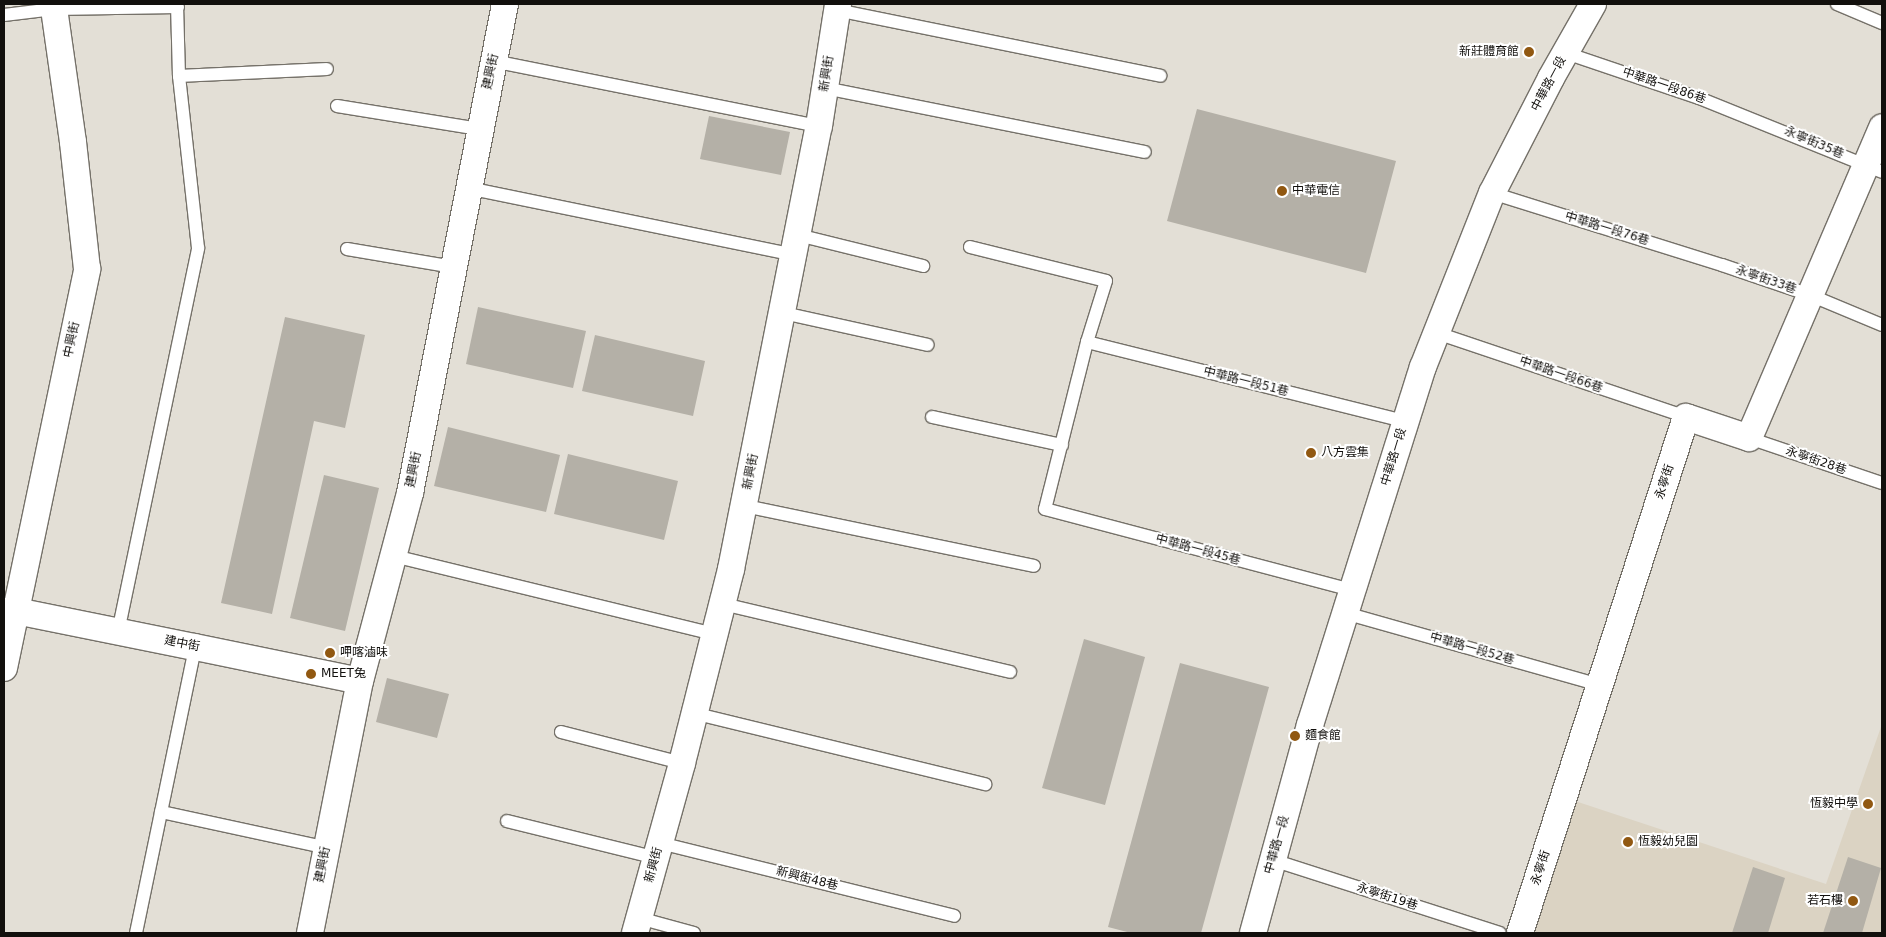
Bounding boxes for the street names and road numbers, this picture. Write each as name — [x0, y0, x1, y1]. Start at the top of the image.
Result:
street label: 建興街 — [480, 53, 502, 91]
street label: 中華路一段 — [1529, 54, 1569, 114]
street label: 新興街 — [817, 55, 837, 93]
street label: 中華路一段86巷 — [1620, 65, 1708, 107]
street label: 永寧街35巷 — [1782, 124, 1846, 162]
street label: 中華路一段76巷 — [1563, 209, 1651, 249]
street label: 永寧街33巷 — [1734, 263, 1798, 297]
street label: 中興街 — [61, 321, 83, 359]
street label: 中華路一段66巷 — [1517, 354, 1605, 396]
street label: 中華路一段51巷 — [1202, 364, 1290, 400]
street label: 中華路一段 — [1378, 426, 1410, 488]
street label: 永寧街28巷 — [1784, 444, 1848, 478]
street label: 建興街 — [403, 451, 425, 489]
street label: 新興街 — [740, 453, 762, 491]
street label: 永寧街 — [1653, 463, 1677, 501]
street label: 中華路一段45巷 — [1154, 532, 1242, 568]
street label: 中華路一段52巷 — [1428, 630, 1516, 668]
street label: 建中街 — [163, 633, 201, 655]
street label: 中華路一段 — [1262, 814, 1292, 876]
street label: 建興街 — [312, 846, 334, 884]
street label: 新興街 — [642, 846, 666, 884]
street label: 永寧街 — [1529, 849, 1553, 887]
street label: 新興街48巷 — [775, 864, 839, 894]
street label: 永寧街19巷 — [1355, 880, 1419, 914]

